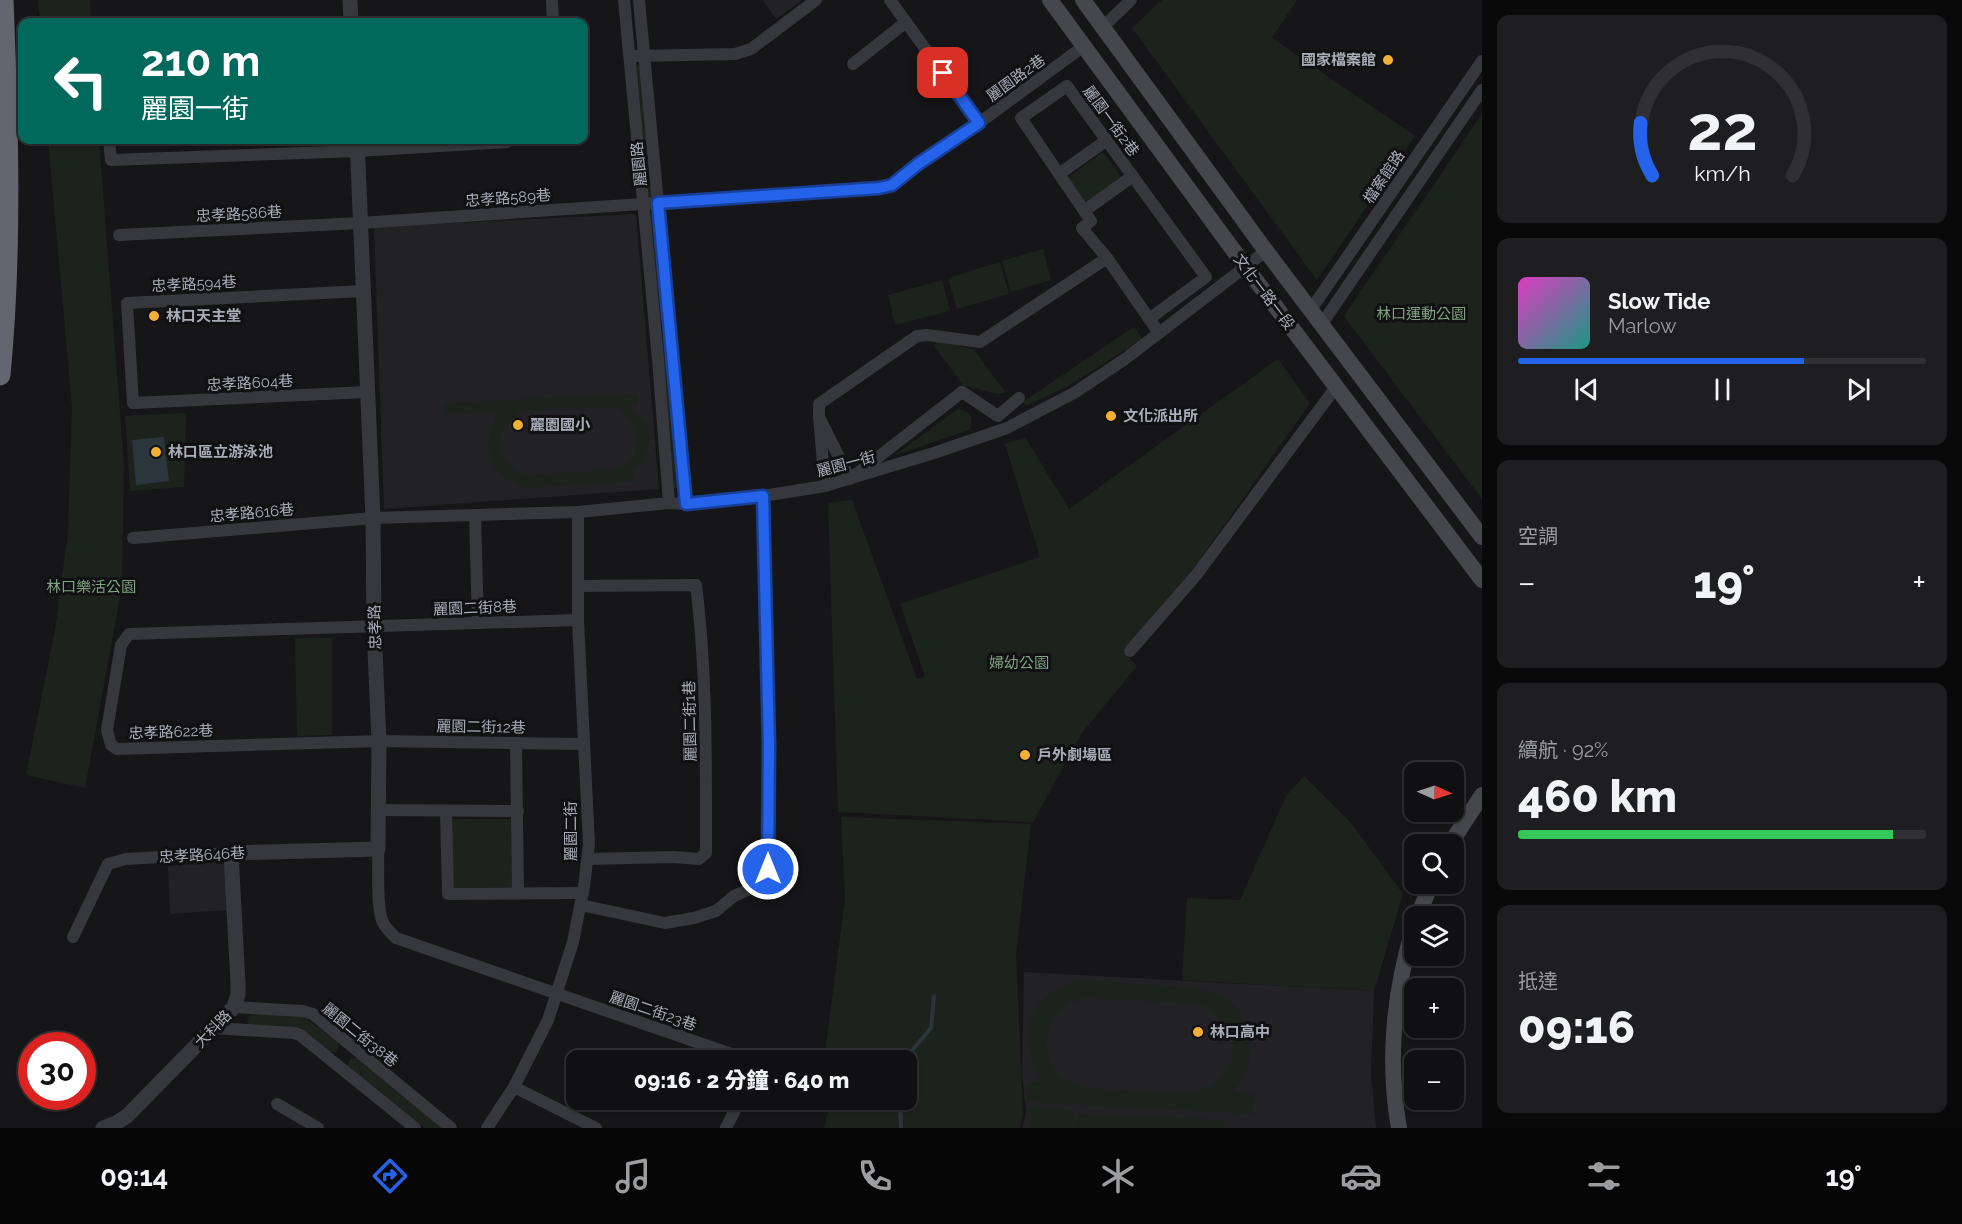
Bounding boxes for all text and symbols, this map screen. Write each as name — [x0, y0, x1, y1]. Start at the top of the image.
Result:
text: 210 m — [141, 37, 260, 86]
icon: left — [42, 42, 120, 120]
pin — [917, 47, 968, 98]
street label: 麗園路2巷 — [983, 51, 1049, 105]
place label: 國家檔案館 — [1301, 51, 1376, 69]
marker: 國家檔案館 — [1381, 53, 1395, 67]
icon: arrive — [926, 56, 959, 89]
street label: 麗園一街2巷 — [1079, 82, 1143, 160]
text: 22 — [1687, 91, 1757, 165]
text: 麗園一街 — [141, 93, 249, 124]
street label: 麗園路 — [628, 141, 650, 187]
street label: 檔案館路 — [1360, 147, 1408, 207]
text: km/h — [1694, 161, 1750, 186]
street label: 忠孝路589巷 — [465, 186, 551, 210]
street label: 忠孝路586巷 — [196, 203, 282, 225]
street label: 文化一路一段 — [1230, 251, 1298, 333]
street label: 忠孝路594巷 — [151, 273, 237, 295]
text: Slow Tide — [1608, 288, 1710, 314]
park label: 林口運動公園 — [1376, 305, 1466, 323]
place label: 林口天主堂 — [166, 307, 241, 325]
marker: 林口天主堂 — [147, 309, 161, 323]
text: Marlow — [1608, 314, 1677, 338]
street label: 忠孝路604巷 — [206, 372, 294, 394]
icon: previous — [1570, 373, 1603, 406]
icon: pause — [1706, 373, 1739, 406]
icon: next — [1842, 373, 1875, 406]
place label: 文化派出所 — [1123, 407, 1198, 425]
marker: 文化派出所 — [1104, 409, 1118, 423]
place label: 麗園國小 — [530, 416, 591, 434]
marker: 麗園國小 — [511, 418, 525, 432]
place label: 林口區立游泳池 — [168, 443, 273, 461]
marker: 林口區立游泳池 — [149, 445, 163, 459]
street label: 麗園一街 — [815, 448, 877, 480]
street label: 忠孝路616巷 — [209, 500, 295, 526]
text: 空調 — [1518, 524, 1558, 548]
text: 19° — [1693, 556, 1755, 609]
text: − — [1518, 563, 1536, 602]
text: + — [1912, 563, 1926, 602]
park label: 林口樂活公園 — [46, 578, 136, 596]
street label: 麗園二街8巷 — [433, 598, 517, 618]
street label: 忠孝路 — [366, 604, 384, 650]
park label: 婦幼公園 — [989, 654, 1049, 672]
street label: 麗園二街1巷 — [680, 680, 700, 762]
street label: 麗園二街12巷 — [436, 717, 526, 737]
street label: 忠孝路622巷 — [128, 722, 214, 742]
text: 續航 · 92% — [1518, 738, 1608, 762]
place label: 戶外劇場區 — [1037, 746, 1112, 764]
marker: 戶外劇場區 — [1018, 748, 1032, 762]
north arrow — [1404, 762, 1464, 822]
map controls — [1404, 762, 1464, 1110]
text: 460 km — [1518, 770, 1677, 823]
street label: 麗園二街 — [562, 801, 580, 861]
button: search — [1404, 834, 1464, 894]
position arrow — [736, 837, 800, 901]
street label: 忠孝路646巷 — [158, 844, 246, 866]
button: layers — [1404, 906, 1464, 966]
text: 抵達 — [1518, 969, 1558, 993]
button: + — [1404, 978, 1464, 1038]
street label: 麗園二街23巷 — [607, 988, 699, 1034]
street label: 麗園二街38巷 — [319, 999, 401, 1071]
text: 09:16 — [1518, 1001, 1635, 1054]
street label: 大科路 — [191, 1007, 235, 1051]
place label: 林口高中 — [1210, 1023, 1270, 1041]
marker: 林口高中 — [1191, 1025, 1205, 1039]
speed limit sign: 30 — [18, 1032, 96, 1110]
button: − — [1404, 1050, 1464, 1110]
text: 09:16 · 2 分鐘 · 640 m — [634, 1067, 849, 1093]
icon: directions — [369, 1155, 411, 1197]
icon: music — [612, 1155, 654, 1197]
icon: phone — [854, 1155, 896, 1197]
icon: climate — [1097, 1155, 1139, 1197]
icon: car — [1340, 1155, 1382, 1197]
icon: filters — [1583, 1155, 1625, 1197]
text: 09:14 — [100, 1161, 168, 1192]
text: 19° — [1825, 1161, 1862, 1192]

